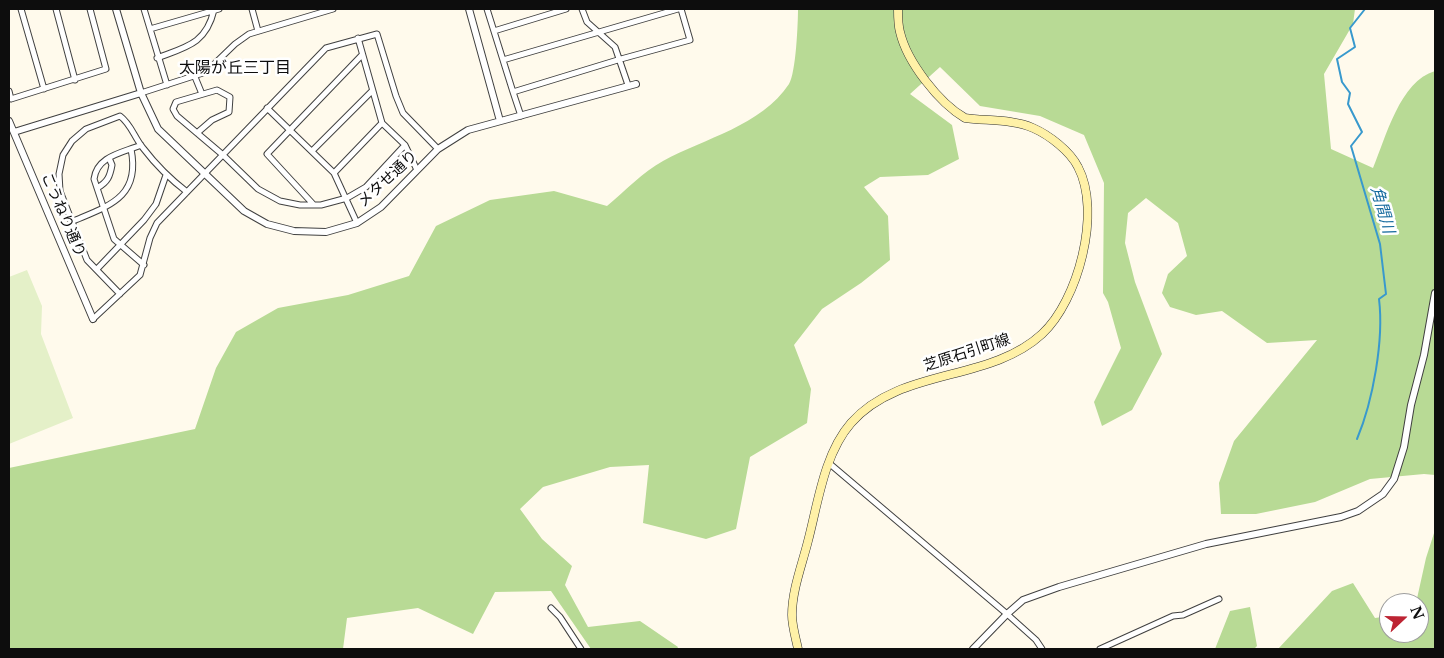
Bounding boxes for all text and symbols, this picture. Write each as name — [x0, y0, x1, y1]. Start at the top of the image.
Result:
district label: 太陽が丘三丁目 — [179, 58, 291, 78]
street label: メタせ通り — [354, 147, 422, 211]
street label: こうねり通り — [37, 170, 89, 260]
water label: 角間川 — [1366, 184, 1398, 236]
street label: 芝原石引町線 — [921, 331, 1013, 375]
north arrow — [1379, 593, 1429, 643]
text: N — [1406, 604, 1428, 622]

